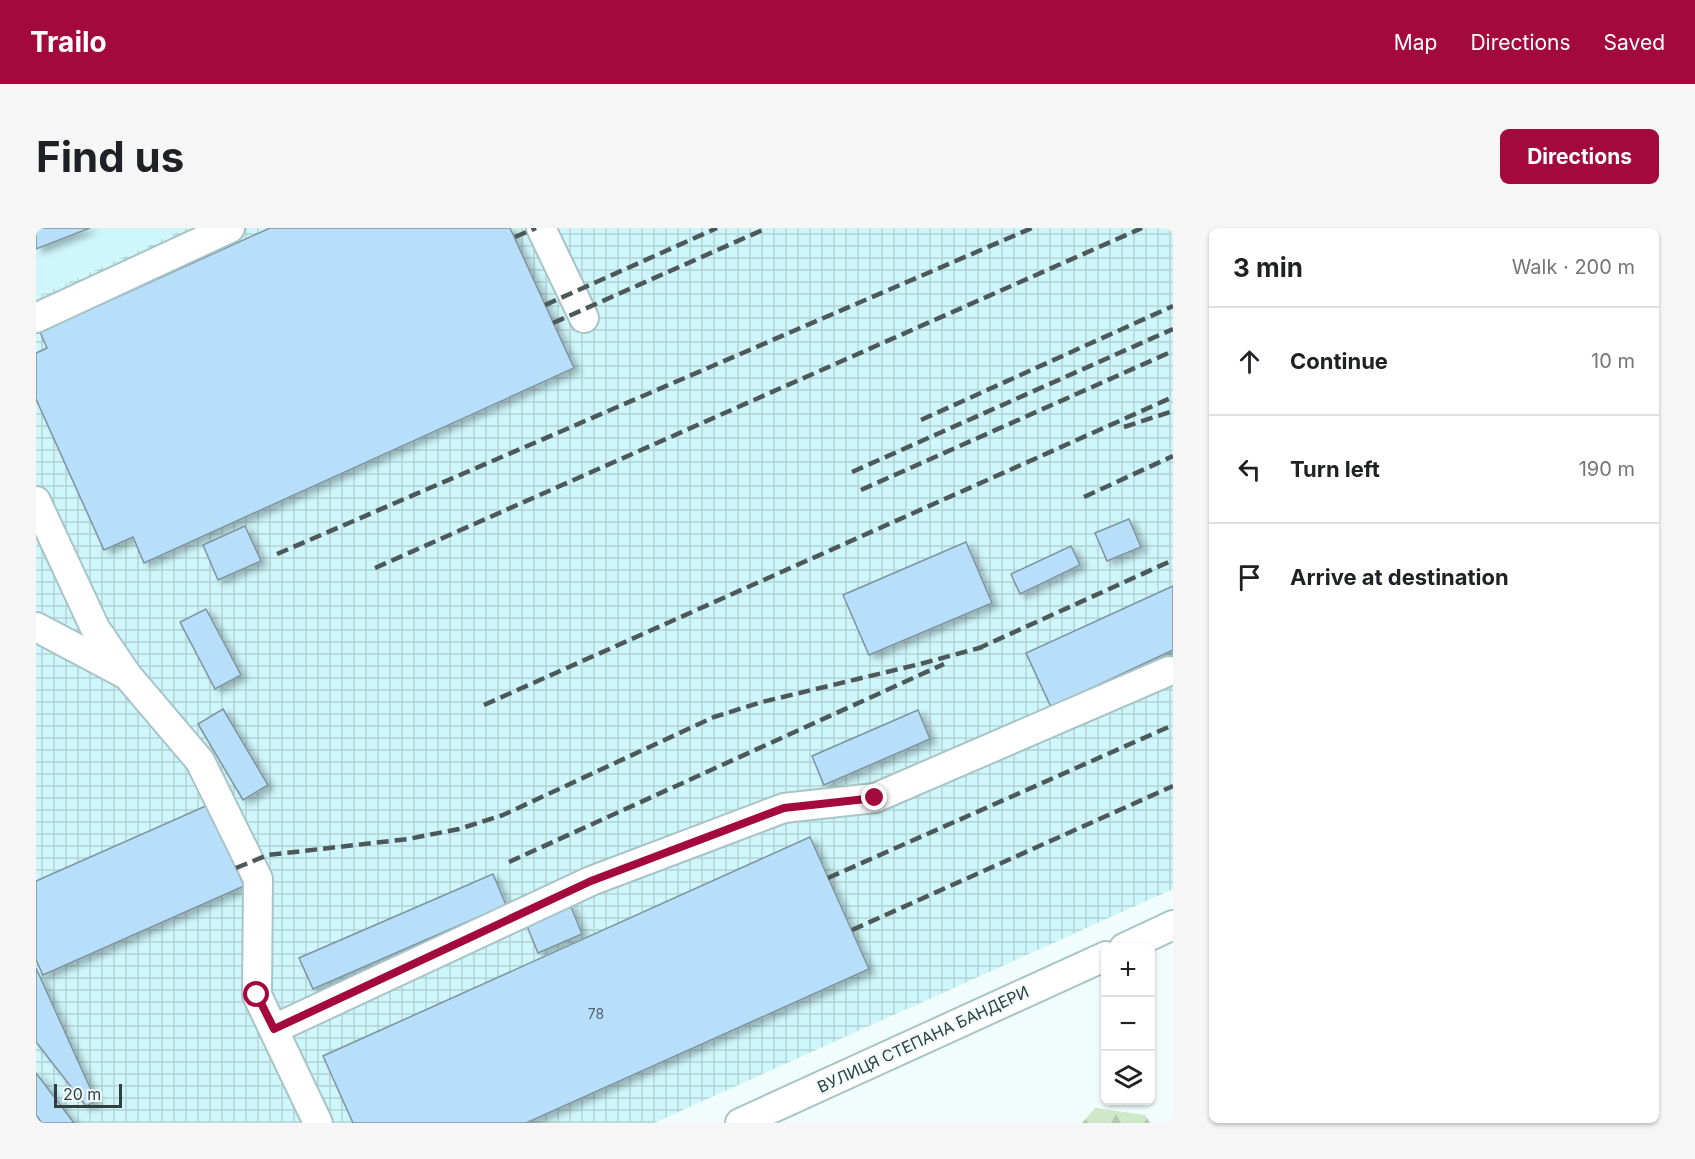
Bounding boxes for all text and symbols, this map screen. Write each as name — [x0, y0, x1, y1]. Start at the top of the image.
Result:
text: Trailo — [30, 25, 107, 59]
text: Map — [1394, 30, 1437, 55]
text: Directions — [1470, 30, 1571, 55]
text: Saved — [1604, 30, 1665, 55]
button: Directions — [1500, 129, 1659, 184]
text: Find us — [36, 131, 184, 182]
text: 3 min — [1233, 252, 1303, 283]
text: Walk · 200 m — [1512, 255, 1635, 279]
icon: ahead — [1233, 345, 1266, 378]
text: Continue — [1290, 348, 1388, 374]
text: 10 m — [1591, 349, 1635, 373]
icon: left — [1233, 453, 1266, 486]
text: Turn left — [1290, 456, 1380, 482]
text: 190 m — [1579, 457, 1635, 481]
icon: arrive — [1233, 561, 1266, 594]
text: Arrive at destination — [1290, 564, 1509, 590]
route end — [861, 784, 887, 810]
map controls — [1101, 943, 1155, 1105]
button: + — [1101, 943, 1155, 997]
route start — [243, 981, 269, 1007]
street label: ВУЛИЦЯ СТЕПАНА БАНДЕРИ — [814, 981, 1032, 1097]
button: − — [1101, 997, 1155, 1051]
house number: 78 — [588, 1005, 604, 1022]
button: layers — [1101, 1051, 1155, 1105]
scale bar — [54, 1081, 122, 1108]
text: 20 m — [63, 1084, 101, 1104]

